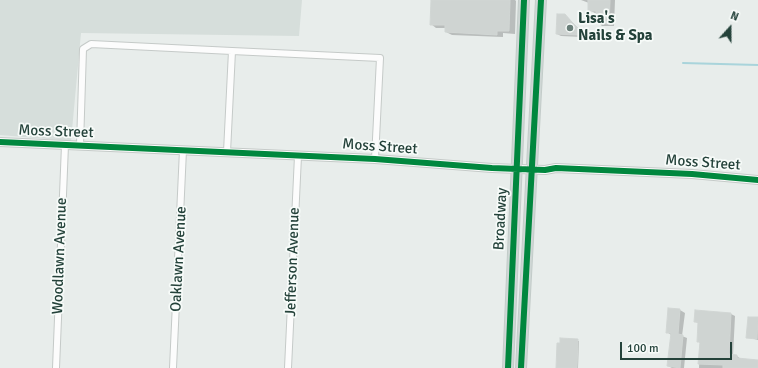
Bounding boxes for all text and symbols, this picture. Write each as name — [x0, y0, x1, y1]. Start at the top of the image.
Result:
north arrow — [710, 8, 750, 48]
text: N — [729, 9, 740, 24]
place label: Lisa's Nails & Spa — [578, 10, 653, 45]
marker: Lisa's Nails & Spa — [565, 23, 575, 33]
street label: Moss Street — [18, 122, 94, 142]
street label: Moss Street — [342, 135, 418, 159]
street label: Moss Street — [665, 151, 741, 175]
street label: Broadway — [490, 187, 512, 251]
street label: Woodlawn Avenue — [49, 197, 71, 315]
street label: Oaklawn Avenue — [167, 206, 191, 312]
street label: Jefferson Avenue — [282, 207, 304, 317]
scale bar — [622, 334, 734, 360]
text: 100 m — [627, 341, 659, 356]

